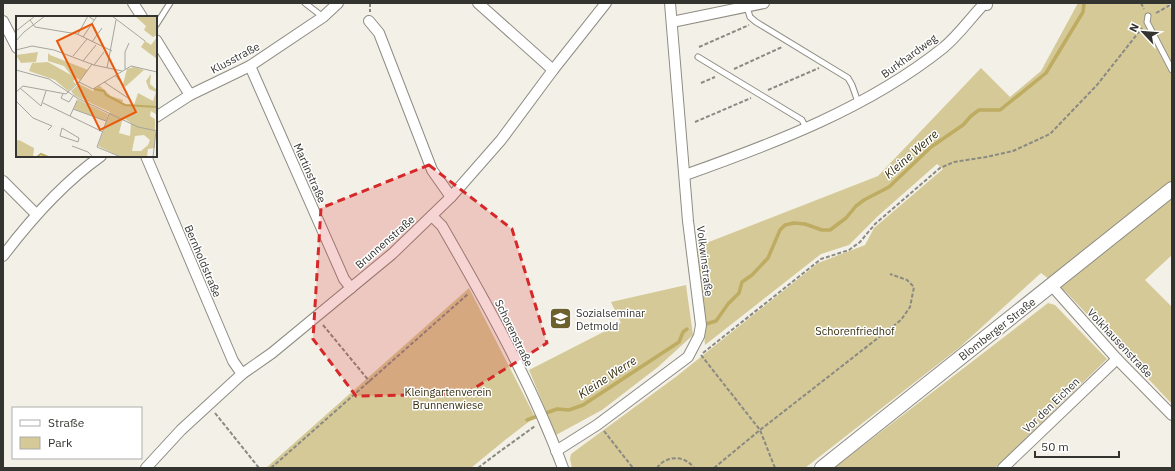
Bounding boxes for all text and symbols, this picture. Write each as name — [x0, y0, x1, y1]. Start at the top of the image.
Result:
north arrow — [1123, 12, 1163, 52]
inset map — [16, 16, 157, 157]
text: N — [1126, 21, 1142, 34]
street label: Burkhardweg — [878, 31, 940, 81]
street label: Klusstraße — [208, 39, 262, 77]
water label: Kleine Werre — [881, 126, 941, 182]
street label: Martinstraße — [291, 141, 329, 205]
street label: Brunnenstraße — [352, 212, 418, 272]
street label: Bernholdstraße — [181, 223, 225, 299]
street label: Volkwinstraße — [694, 225, 716, 297]
street label: Blomberger Straße — [956, 295, 1038, 363]
street label: Schorenstraße — [492, 297, 536, 369]
school or university icon: Sozialseminar Detmold — [548, 306, 574, 332]
place label: Sozialseminar Detmold — [576, 306, 645, 333]
street label: Volkhausenstraße — [1084, 306, 1156, 380]
park label: Schorenfriedhof — [815, 324, 895, 338]
water label: Kleine Werre — [575, 353, 639, 401]
street label: Vor den Eichen — [1020, 374, 1082, 436]
park label: Kleingartenverein Brunnenwiese — [404, 385, 492, 412]
legend — [12, 407, 142, 459]
text: Straße — [48, 415, 85, 430]
scale bar — [1035, 433, 1119, 459]
text: Park — [48, 435, 73, 450]
text: 50 m — [1041, 439, 1069, 454]

